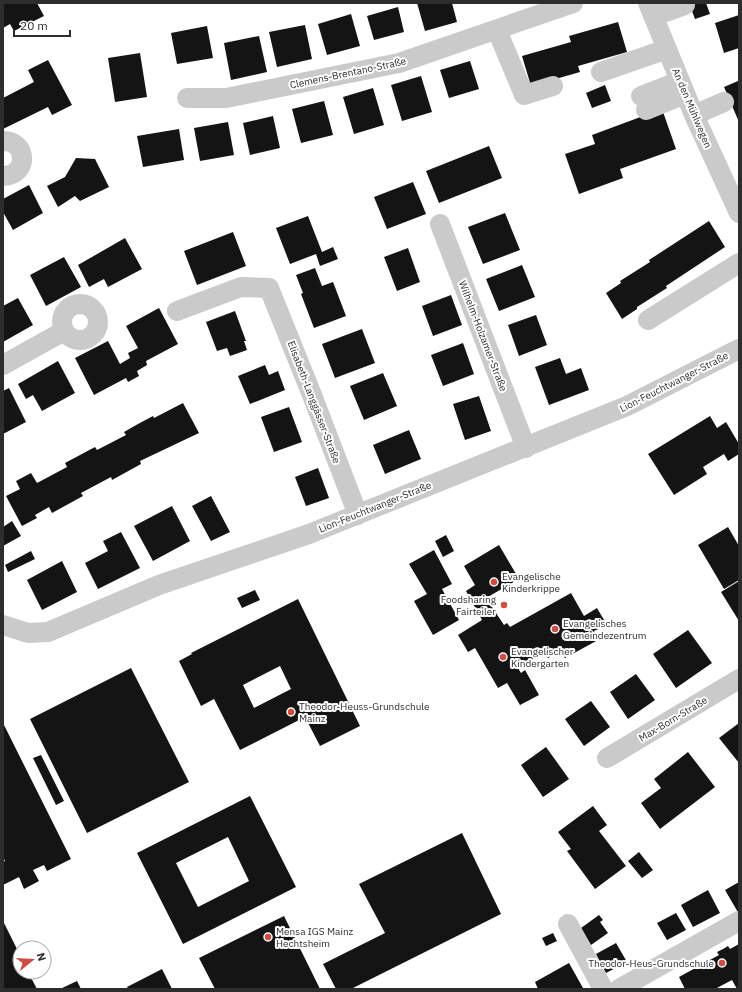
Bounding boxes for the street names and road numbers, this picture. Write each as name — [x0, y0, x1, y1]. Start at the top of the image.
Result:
street label: Clemens-Brentano-Straße — [289, 54, 408, 92]
street label: An den Mühlwegen — [669, 66, 715, 150]
street label: Wilhelm-Holzamer-Straße — [456, 279, 510, 394]
street label: Elisabeth-Langgässer-Straße — [285, 339, 344, 466]
street label: Lion-Feuchtwanger-Straße — [617, 349, 731, 415]
street label: Lion-Feuchtwanger-Straße — [317, 478, 434, 536]
street label: Max-Born-Straße — [636, 693, 710, 745]

